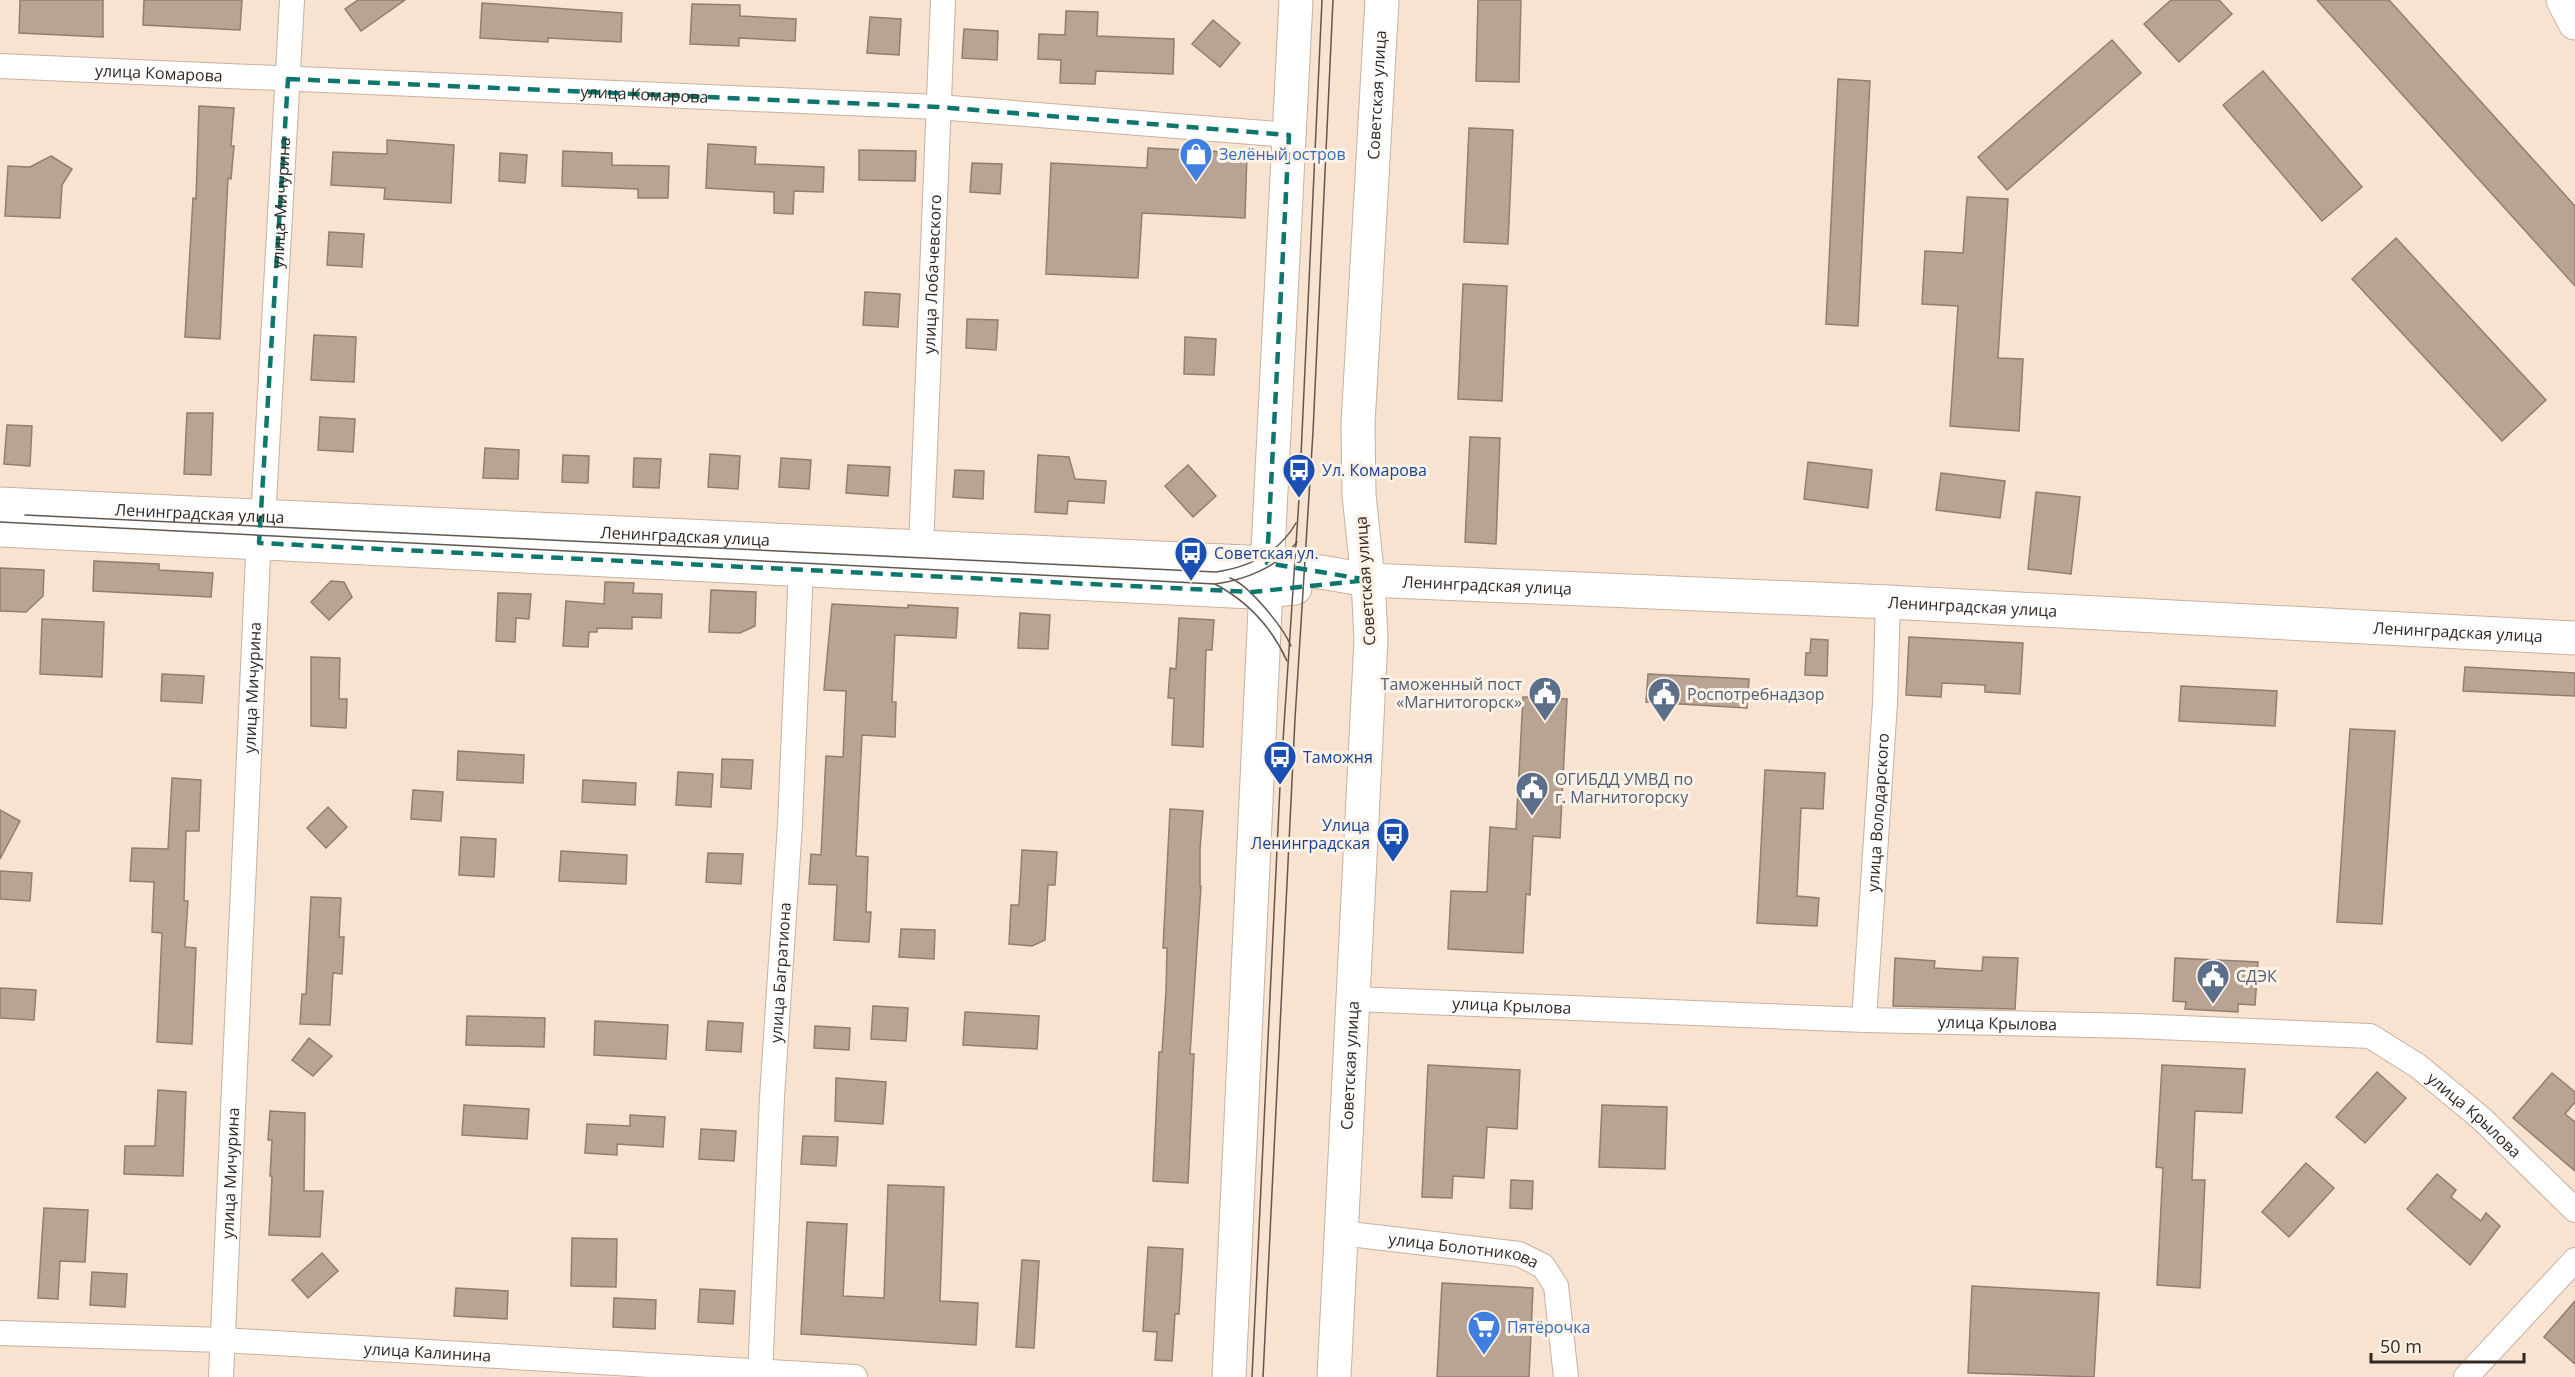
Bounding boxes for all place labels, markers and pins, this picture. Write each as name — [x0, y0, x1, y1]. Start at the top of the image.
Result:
shop icon: Зелёный остров — [1178, 136, 1214, 183]
place label: Зелёный остров — [1219, 143, 1346, 165]
bus stop icon: Ул. Комарова — [1281, 452, 1317, 499]
place label: Ул. Комарова — [1322, 459, 1427, 481]
bus stop icon: Советская ул. — [1173, 535, 1209, 582]
place label: Советская ул. — [1214, 542, 1319, 564]
place label: Таможенный пост «Магнитогорск» — [1381, 673, 1522, 713]
public building icon: Таможенный пост «Магнитогорск» — [1527, 675, 1563, 722]
public building icon: Роспотребнадзор — [1646, 676, 1682, 723]
place label: Роспотребнадзор — [1687, 683, 1825, 705]
bus stop icon: Таможня — [1262, 739, 1298, 786]
place label: Таможня — [1303, 746, 1373, 768]
place label: ОГИБДД УМВД по г. Магнитогорску — [1555, 768, 1693, 808]
public building icon: ОГИБДД УМВД по г. Магнитогорску — [1514, 770, 1550, 817]
place label: Улица Ленинградская — [1251, 814, 1370, 854]
bus stop icon: Улица Ленинградская — [1375, 816, 1411, 863]
public building icon: СДЭК — [2195, 958, 2231, 1005]
place label: СДЭК — [2236, 965, 2277, 987]
supermarket icon: Пятёрочка — [1466, 1309, 1502, 1356]
place label: Пятёрочка — [1507, 1316, 1590, 1338]

